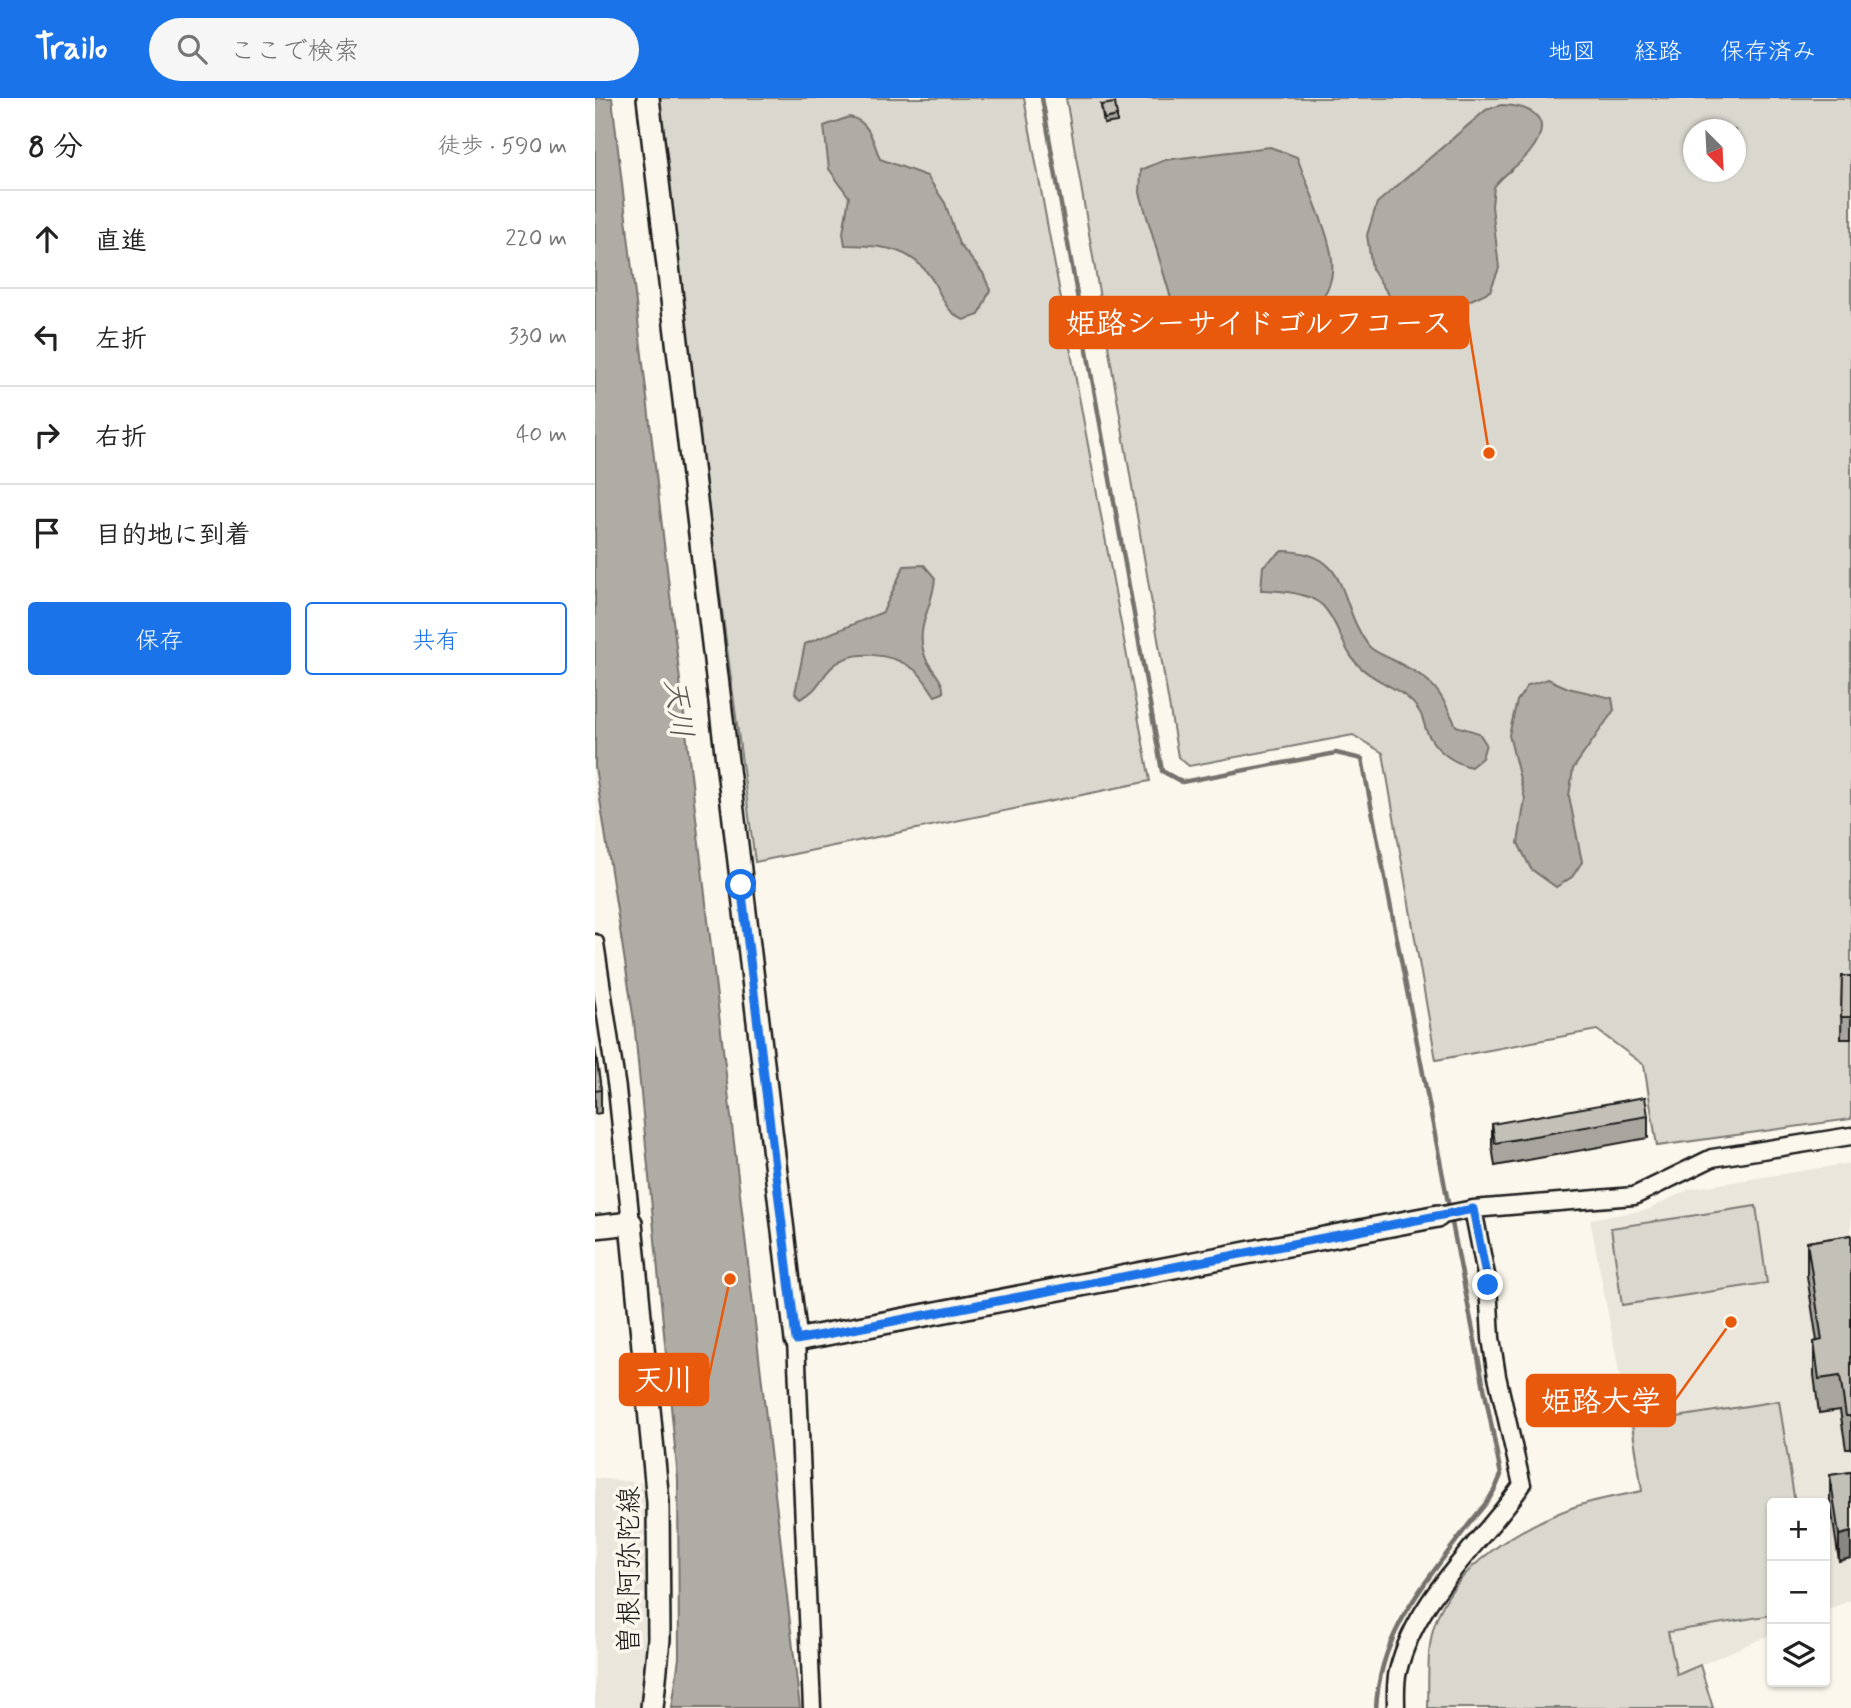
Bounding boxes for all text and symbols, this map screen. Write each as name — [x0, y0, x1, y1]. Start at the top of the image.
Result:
search box — [149, 18, 639, 81]
text: Trailo — [35, 27, 107, 71]
icon: search — [173, 30, 211, 68]
text: ここで検索 — [229, 35, 359, 69]
text: 地図 — [1548, 37, 1596, 68]
text: 経路 — [1634, 37, 1682, 68]
text: 保存済み — [1720, 37, 1816, 68]
north arrow — [1683, 119, 1746, 182]
text: 8 分 — [28, 128, 83, 167]
text: 徒歩 · 590 m — [437, 132, 567, 162]
icon: ahead — [28, 220, 66, 258]
text: 220 m — [505, 224, 567, 254]
text: 直進 — [95, 225, 147, 259]
callout: 姫路シーサイドゴルフコース — [1050, 297, 1468, 348]
text: 姫路シーサイドゴルフコース — [1066, 305, 1452, 344]
icon: left — [28, 318, 66, 356]
text: 330 m — [509, 322, 567, 352]
text: 左折 — [95, 323, 147, 357]
icon: right — [28, 416, 66, 454]
text: 40 m — [516, 420, 567, 450]
text: 右折 — [95, 421, 147, 455]
icon: arrive — [28, 514, 66, 552]
text: 目的地に到着 — [95, 519, 251, 553]
button: 保存 — [28, 602, 291, 675]
button: 共有 — [305, 602, 567, 675]
water label: 天川 — [654, 676, 701, 741]
route start — [725, 869, 756, 900]
route end — [1472, 1269, 1503, 1300]
callout: 天川 — [620, 1354, 708, 1405]
text: 天川 — [634, 1362, 694, 1401]
callout: 姫路大学 — [1527, 1375, 1675, 1426]
text: 姫路大学 — [1541, 1383, 1661, 1422]
street label: 曽根阿弥陀線 — [612, 1486, 649, 1654]
map controls — [1767, 1498, 1830, 1687]
button: + — [1767, 1498, 1830, 1561]
button: − — [1767, 1561, 1830, 1624]
button: layers — [1767, 1624, 1830, 1687]

